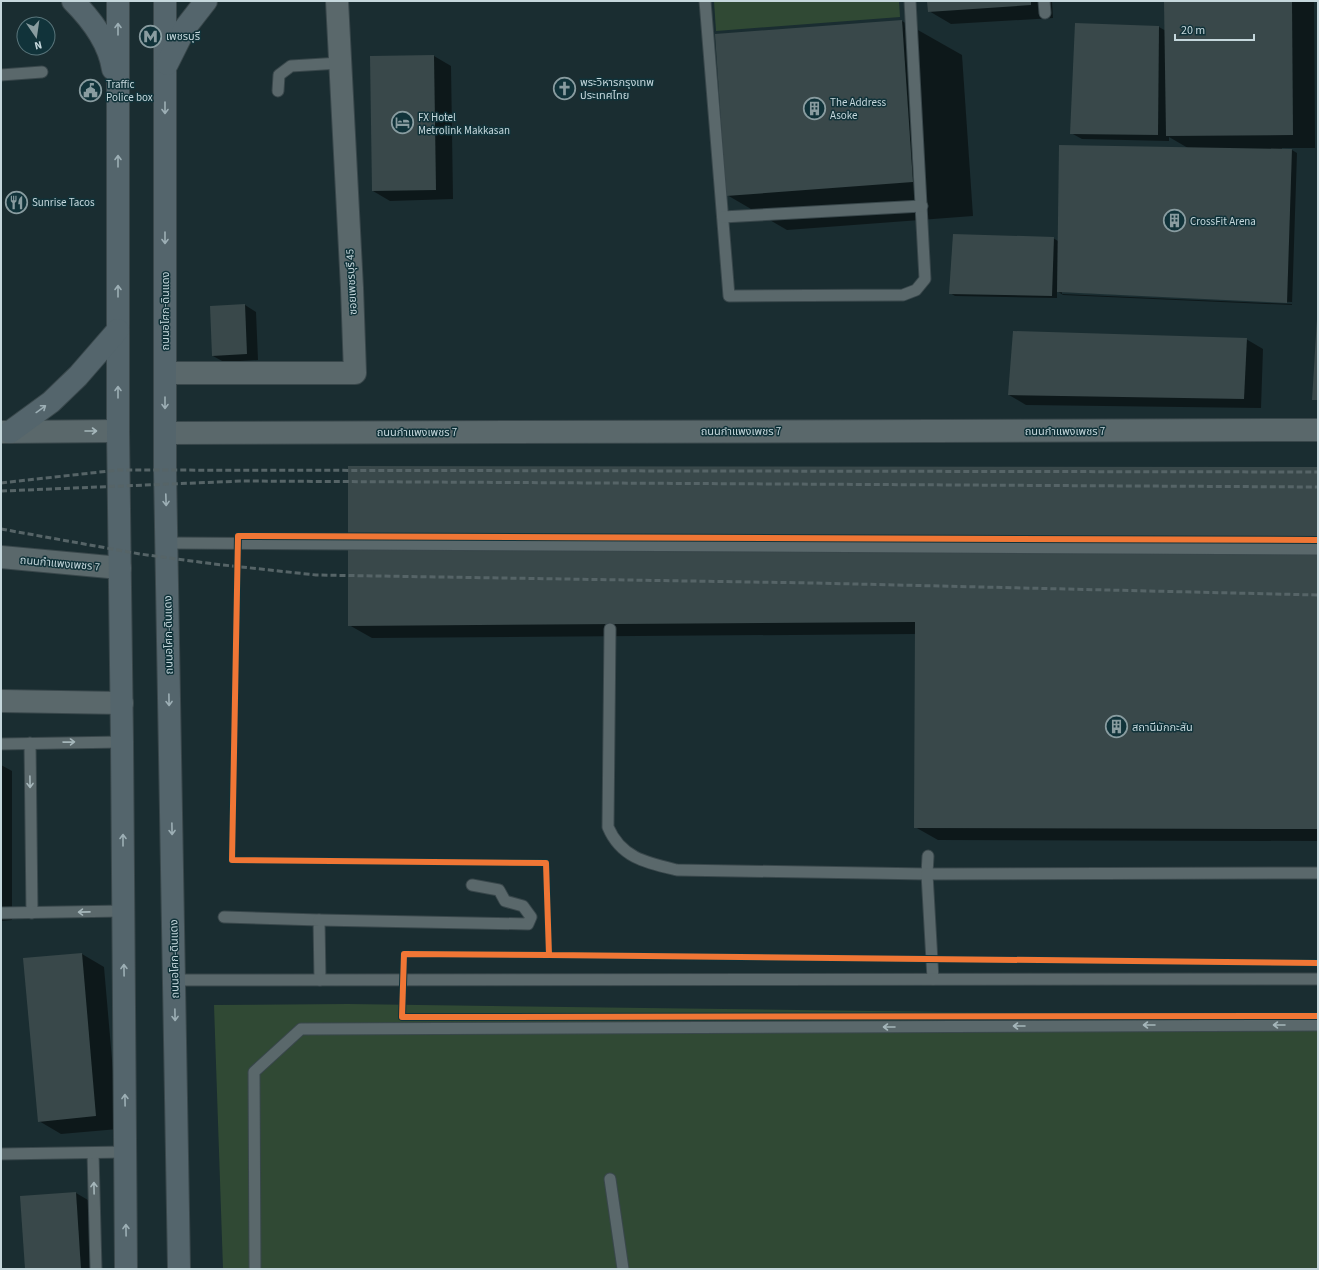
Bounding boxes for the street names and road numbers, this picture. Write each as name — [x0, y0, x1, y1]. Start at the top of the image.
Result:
street label: ซอยเพชรบุรี 45 — [342, 249, 361, 315]
street label: ถนนอโศก-ดินแดง — [158, 271, 173, 350]
street label: ถนนกำแพงเพชร 7 — [701, 424, 781, 439]
street label: ถนนกำแพงเพชร 7 — [1025, 424, 1105, 439]
street label: ถนนกำแพงเพชร 7 — [377, 425, 457, 440]
street label: ถนนกำแพงเพชร 7 — [19, 553, 101, 574]
street label: ถนนอโศก-ดินแดง — [160, 595, 177, 675]
street label: ถนนอโศก-ดินแดง — [166, 919, 183, 999]

